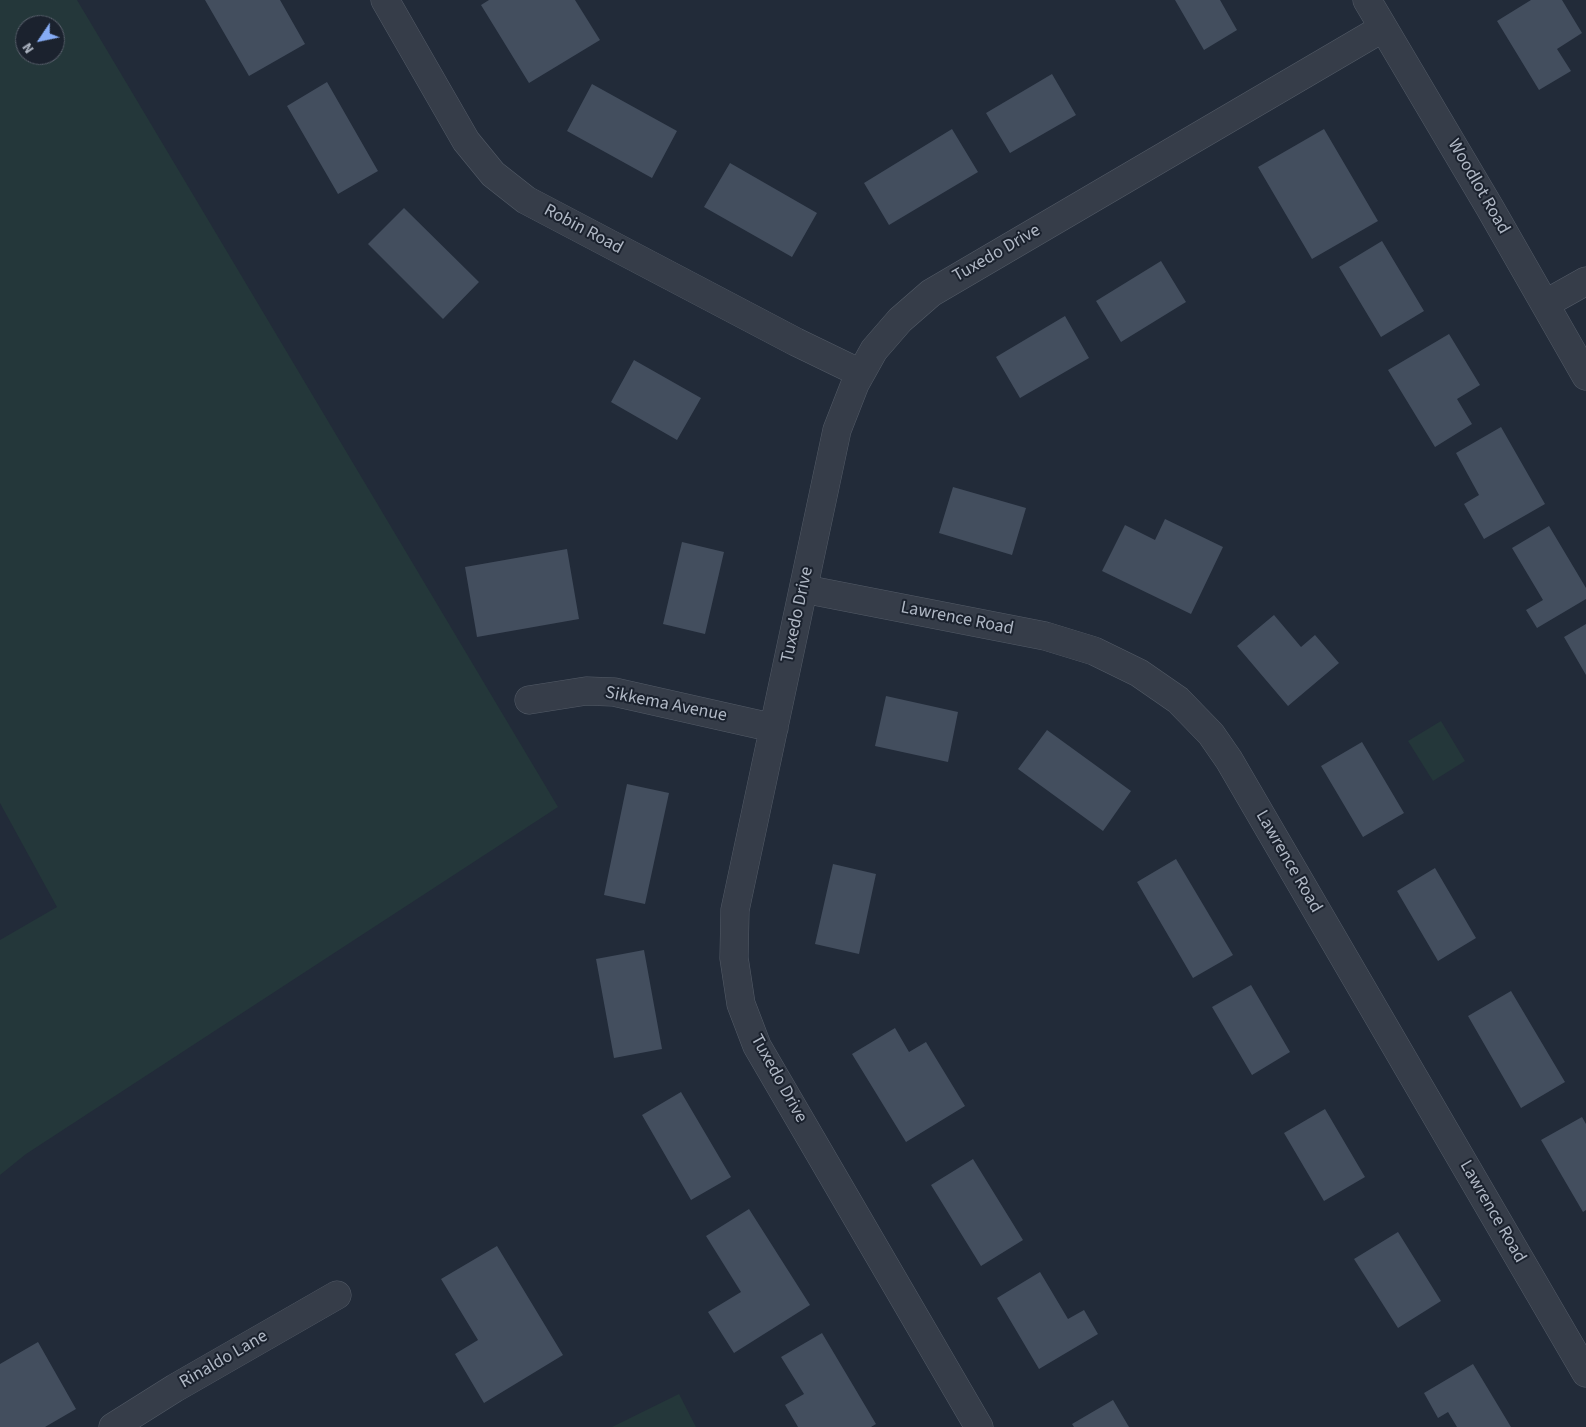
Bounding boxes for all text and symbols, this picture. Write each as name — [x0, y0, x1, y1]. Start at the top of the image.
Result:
north arrow — [15, 15, 65, 65]
text: N — [17, 38, 39, 57]
street label: Woodlot Road — [1442, 136, 1514, 238]
street label: Robin Road — [540, 200, 626, 260]
street label: Tuxedo Drive — [949, 220, 1045, 288]
street label: Tuxedo Drive — [777, 565, 819, 665]
street label: Lawrence Road — [899, 597, 1015, 641]
street label: Sikkema Avenue — [603, 683, 729, 727]
street label: Lawrence Road — [1250, 807, 1326, 917]
street label: Tuxedo Drive — [745, 1031, 811, 1127]
street label: Lawrence Road — [1454, 1157, 1530, 1267]
street label: Rinaldo Lane — [176, 1326, 272, 1394]

